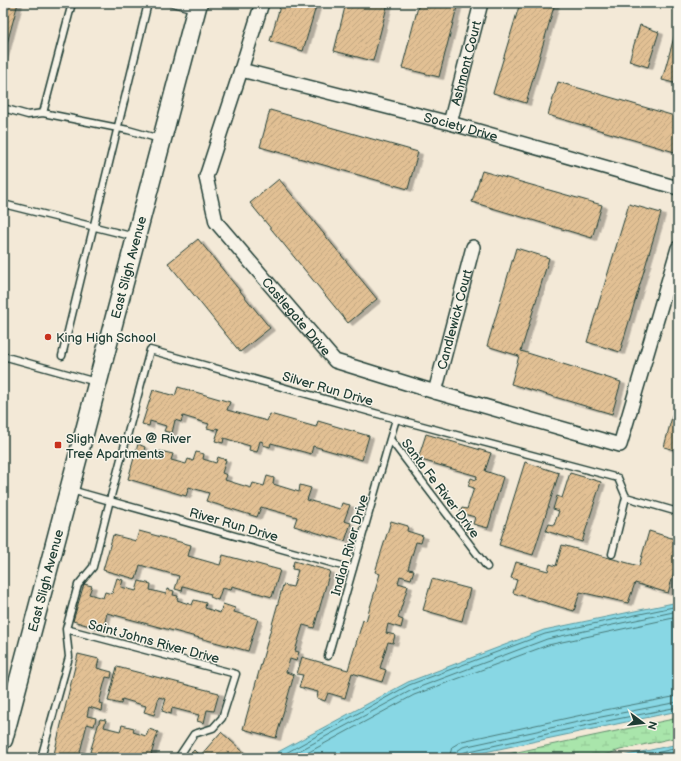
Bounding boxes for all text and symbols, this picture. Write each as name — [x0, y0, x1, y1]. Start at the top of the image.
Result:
street label: Ashmont Court — [448, 19, 485, 107]
street label: Society Drive — [422, 110, 500, 145]
street label: East Sligh Avenue — [108, 214, 150, 321]
street label: Candlewick Court — [434, 268, 476, 372]
street label: Castlegate Drive — [258, 275, 334, 360]
place label: King High School — [56, 330, 156, 346]
marker: King High School — [43, 332, 53, 342]
street label: Silver Run Drive — [280, 368, 375, 410]
place label: Sligh Avenue @ River Tree Apartments — [66, 431, 191, 462]
street label: Santa Fe River Drive — [398, 436, 483, 542]
marker: Sligh Avenue @ River Tree Apartments — [53, 440, 63, 450]
street label: Indian River Drive — [328, 493, 372, 598]
street label: River Run Drive — [187, 505, 280, 545]
street label: East Sligh Avenue — [25, 527, 67, 634]
street label: Saint Johns River Drive — [86, 617, 221, 667]
north arrow — [623, 703, 663, 743]
text: N — [645, 720, 660, 731]

